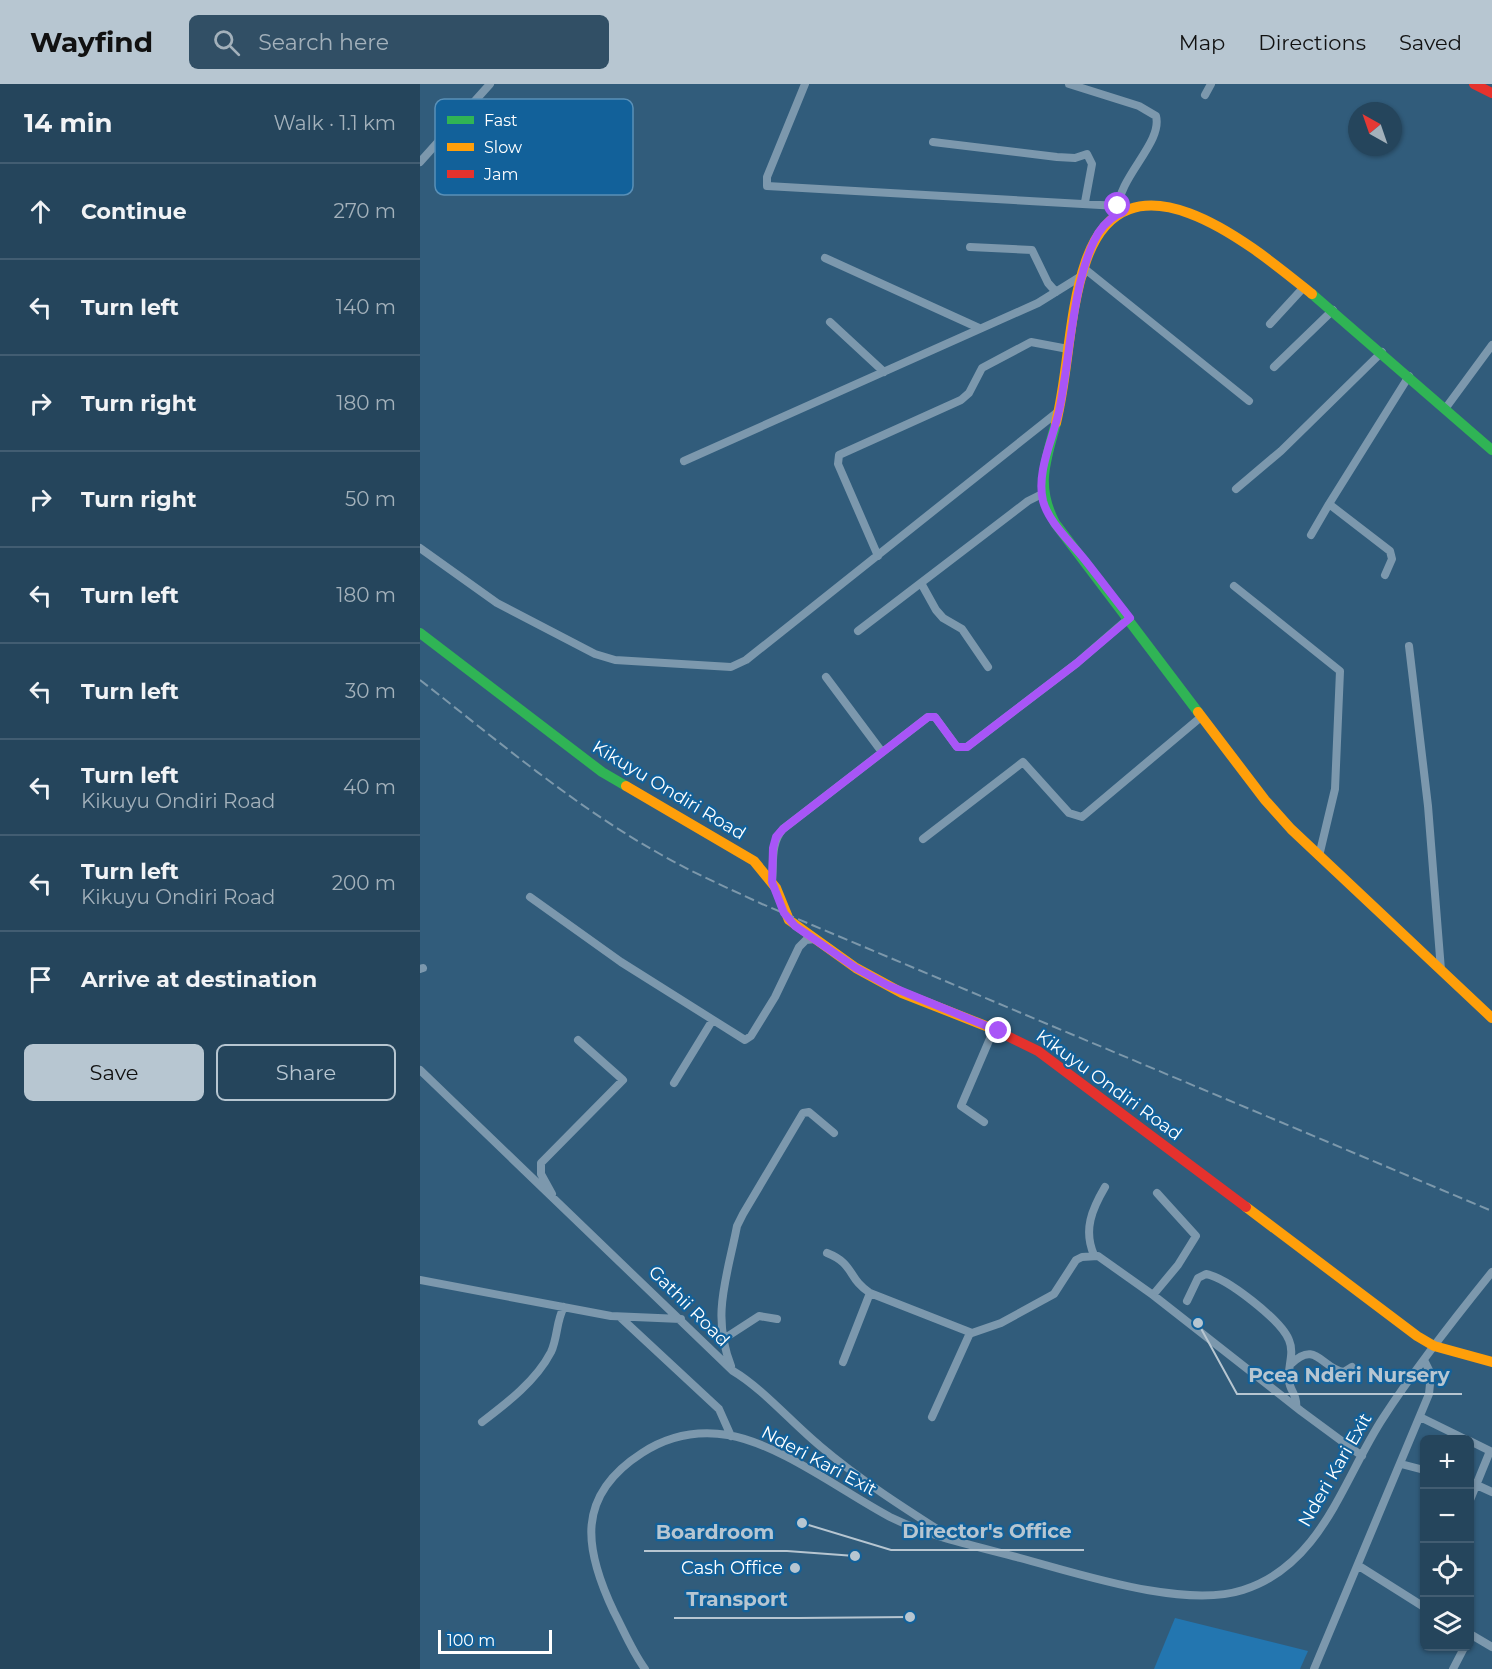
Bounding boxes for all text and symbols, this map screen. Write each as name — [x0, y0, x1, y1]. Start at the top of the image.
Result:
search box — [189, 15, 609, 69]
text: Wayfind — [30, 25, 153, 59]
icon: search — [210, 26, 243, 59]
text: Search here — [258, 29, 389, 56]
text: Map — [1179, 30, 1225, 55]
text: Directions — [1258, 30, 1366, 55]
text: Saved — [1399, 30, 1462, 55]
legend — [435, 99, 633, 195]
north arrow — [1348, 102, 1402, 156]
text: 14 min — [24, 107, 113, 139]
text: Walk · 1.1 km — [274, 111, 396, 135]
text: Fast — [484, 111, 518, 130]
text: Slow — [484, 138, 522, 157]
text: Jam — [483, 165, 518, 184]
route start — [1104, 192, 1130, 218]
icon: ahead — [24, 195, 57, 228]
text: Continue — [81, 198, 187, 225]
text: 270 m — [334, 199, 396, 223]
icon: left — [24, 291, 57, 324]
text: Turn left — [81, 294, 179, 321]
text: 140 m — [336, 295, 396, 319]
icon: right — [24, 387, 57, 420]
text: Turn right — [81, 390, 196, 417]
text: 180 m — [336, 391, 396, 415]
icon: right — [24, 483, 57, 516]
text: Turn right — [81, 486, 196, 513]
text: 50 m — [345, 487, 396, 511]
icon: left — [24, 579, 57, 612]
text: Turn left — [81, 582, 179, 609]
text: 180 m — [336, 583, 396, 607]
icon: left — [24, 675, 57, 708]
text: Turn left — [81, 678, 179, 705]
text: 30 m — [345, 679, 396, 703]
street label: Kikuyu Ondiri Road — [588, 736, 750, 844]
text: Turn left — [81, 762, 179, 789]
icon: left — [24, 771, 57, 804]
text: 40 m — [343, 775, 396, 799]
text: Kikuyu Ondiri Road — [81, 789, 275, 813]
text: Turn left — [81, 858, 179, 885]
icon: left — [24, 867, 57, 900]
text: 200 m — [332, 871, 396, 895]
text: Kikuyu Ondiri Road — [81, 885, 275, 909]
icon: arrive — [24, 963, 57, 996]
text: Arrive at destination — [81, 966, 317, 993]
route end — [985, 1017, 1011, 1043]
street label: Kikuyu Ondiri Road — [1032, 1025, 1186, 1145]
button: Save — [24, 1044, 204, 1101]
button: Share — [216, 1044, 396, 1101]
street label: Gathii Road — [644, 1261, 734, 1351]
callout: Pcea Nderi Nursery — [1237, 1356, 1462, 1394]
text: Pcea Nderi Nursery — [1248, 1363, 1451, 1387]
street label: Nderi Kari Exit — [1294, 1409, 1376, 1531]
street label: Nderi Kari Exit — [758, 1421, 880, 1501]
map controls — [1420, 1435, 1474, 1651]
button: + — [1420, 1435, 1474, 1489]
button: − — [1420, 1489, 1474, 1543]
callout: Director's Office — [891, 1512, 1084, 1550]
callout: Boardroom — [644, 1513, 787, 1551]
text: Director's Office — [902, 1519, 1072, 1543]
text: Boardroom — [656, 1520, 774, 1544]
button: locate — [1420, 1543, 1474, 1597]
place label: Cash Office — [681, 1557, 783, 1579]
marker: Cash Office — [788, 1561, 802, 1575]
callout: Transport — [674, 1580, 799, 1618]
text: Transport — [686, 1587, 788, 1611]
button: layers — [1420, 1597, 1474, 1651]
scale bar — [438, 1627, 552, 1654]
text: 100 m — [447, 1631, 495, 1650]

